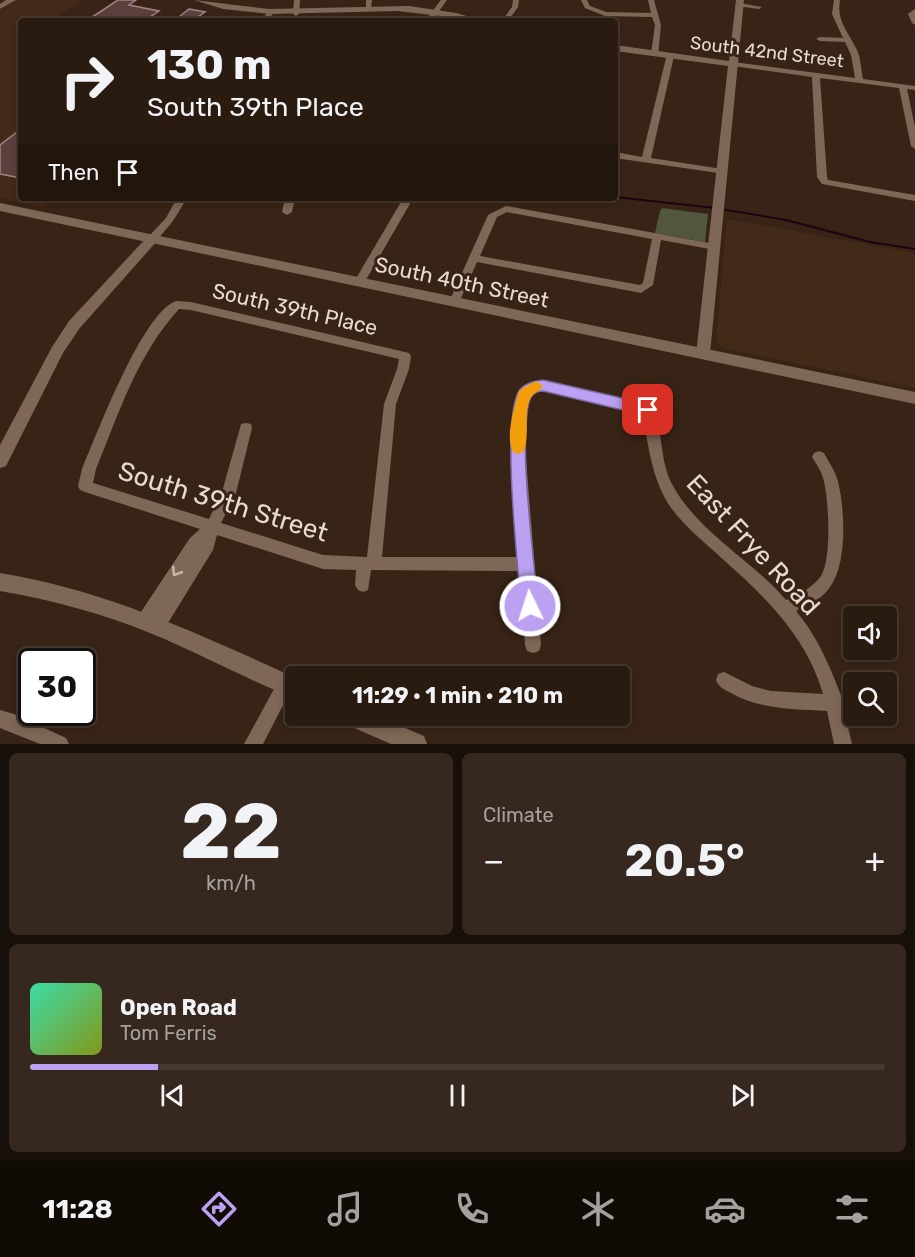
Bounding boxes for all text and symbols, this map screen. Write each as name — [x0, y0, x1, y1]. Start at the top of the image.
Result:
street label: South 42nd Street — [689, 32, 845, 72]
text: 130 m — [147, 40, 272, 90]
icon: right — [48, 42, 126, 120]
text: South 39th Place — [147, 91, 364, 123]
icon: arrive — [111, 156, 144, 189]
text: Then — [48, 159, 99, 186]
street label: South 40th Street — [373, 251, 551, 313]
street label: South 39th Place — [210, 278, 380, 340]
pin — [622, 384, 673, 435]
icon: arrive — [631, 393, 664, 426]
street label: South 39th Street — [114, 455, 332, 549]
street label: East Frye Road — [680, 468, 826, 622]
one-way arrow — [172, 565, 183, 576]
position arrow — [498, 574, 562, 638]
map controls — [843, 606, 897, 726]
button: sound — [843, 606, 897, 660]
speed limit sign: 30 — [18, 648, 96, 726]
button: search — [843, 672, 897, 726]
text: 11:29 · 1 min · 210 m — [352, 682, 563, 709]
text: 22 — [180, 785, 282, 878]
text: Climate — [483, 803, 554, 827]
text: 20.5° — [625, 834, 744, 887]
text: − — [483, 841, 504, 880]
text: + — [864, 841, 885, 880]
text: km/h — [206, 871, 256, 895]
text: Open Road — [120, 994, 237, 1021]
text: Tom Ferris — [120, 1021, 217, 1045]
icon: previous — [156, 1079, 189, 1112]
icon: pause — [441, 1079, 474, 1112]
icon: next — [726, 1079, 759, 1112]
icon: directions — [198, 1188, 240, 1230]
icon: music — [324, 1188, 366, 1230]
icon: phone — [451, 1188, 493, 1230]
icon: climate — [577, 1188, 619, 1230]
icon: car — [704, 1188, 746, 1230]
icon: filters — [831, 1188, 873, 1230]
text: 11:28 — [42, 1193, 113, 1225]

